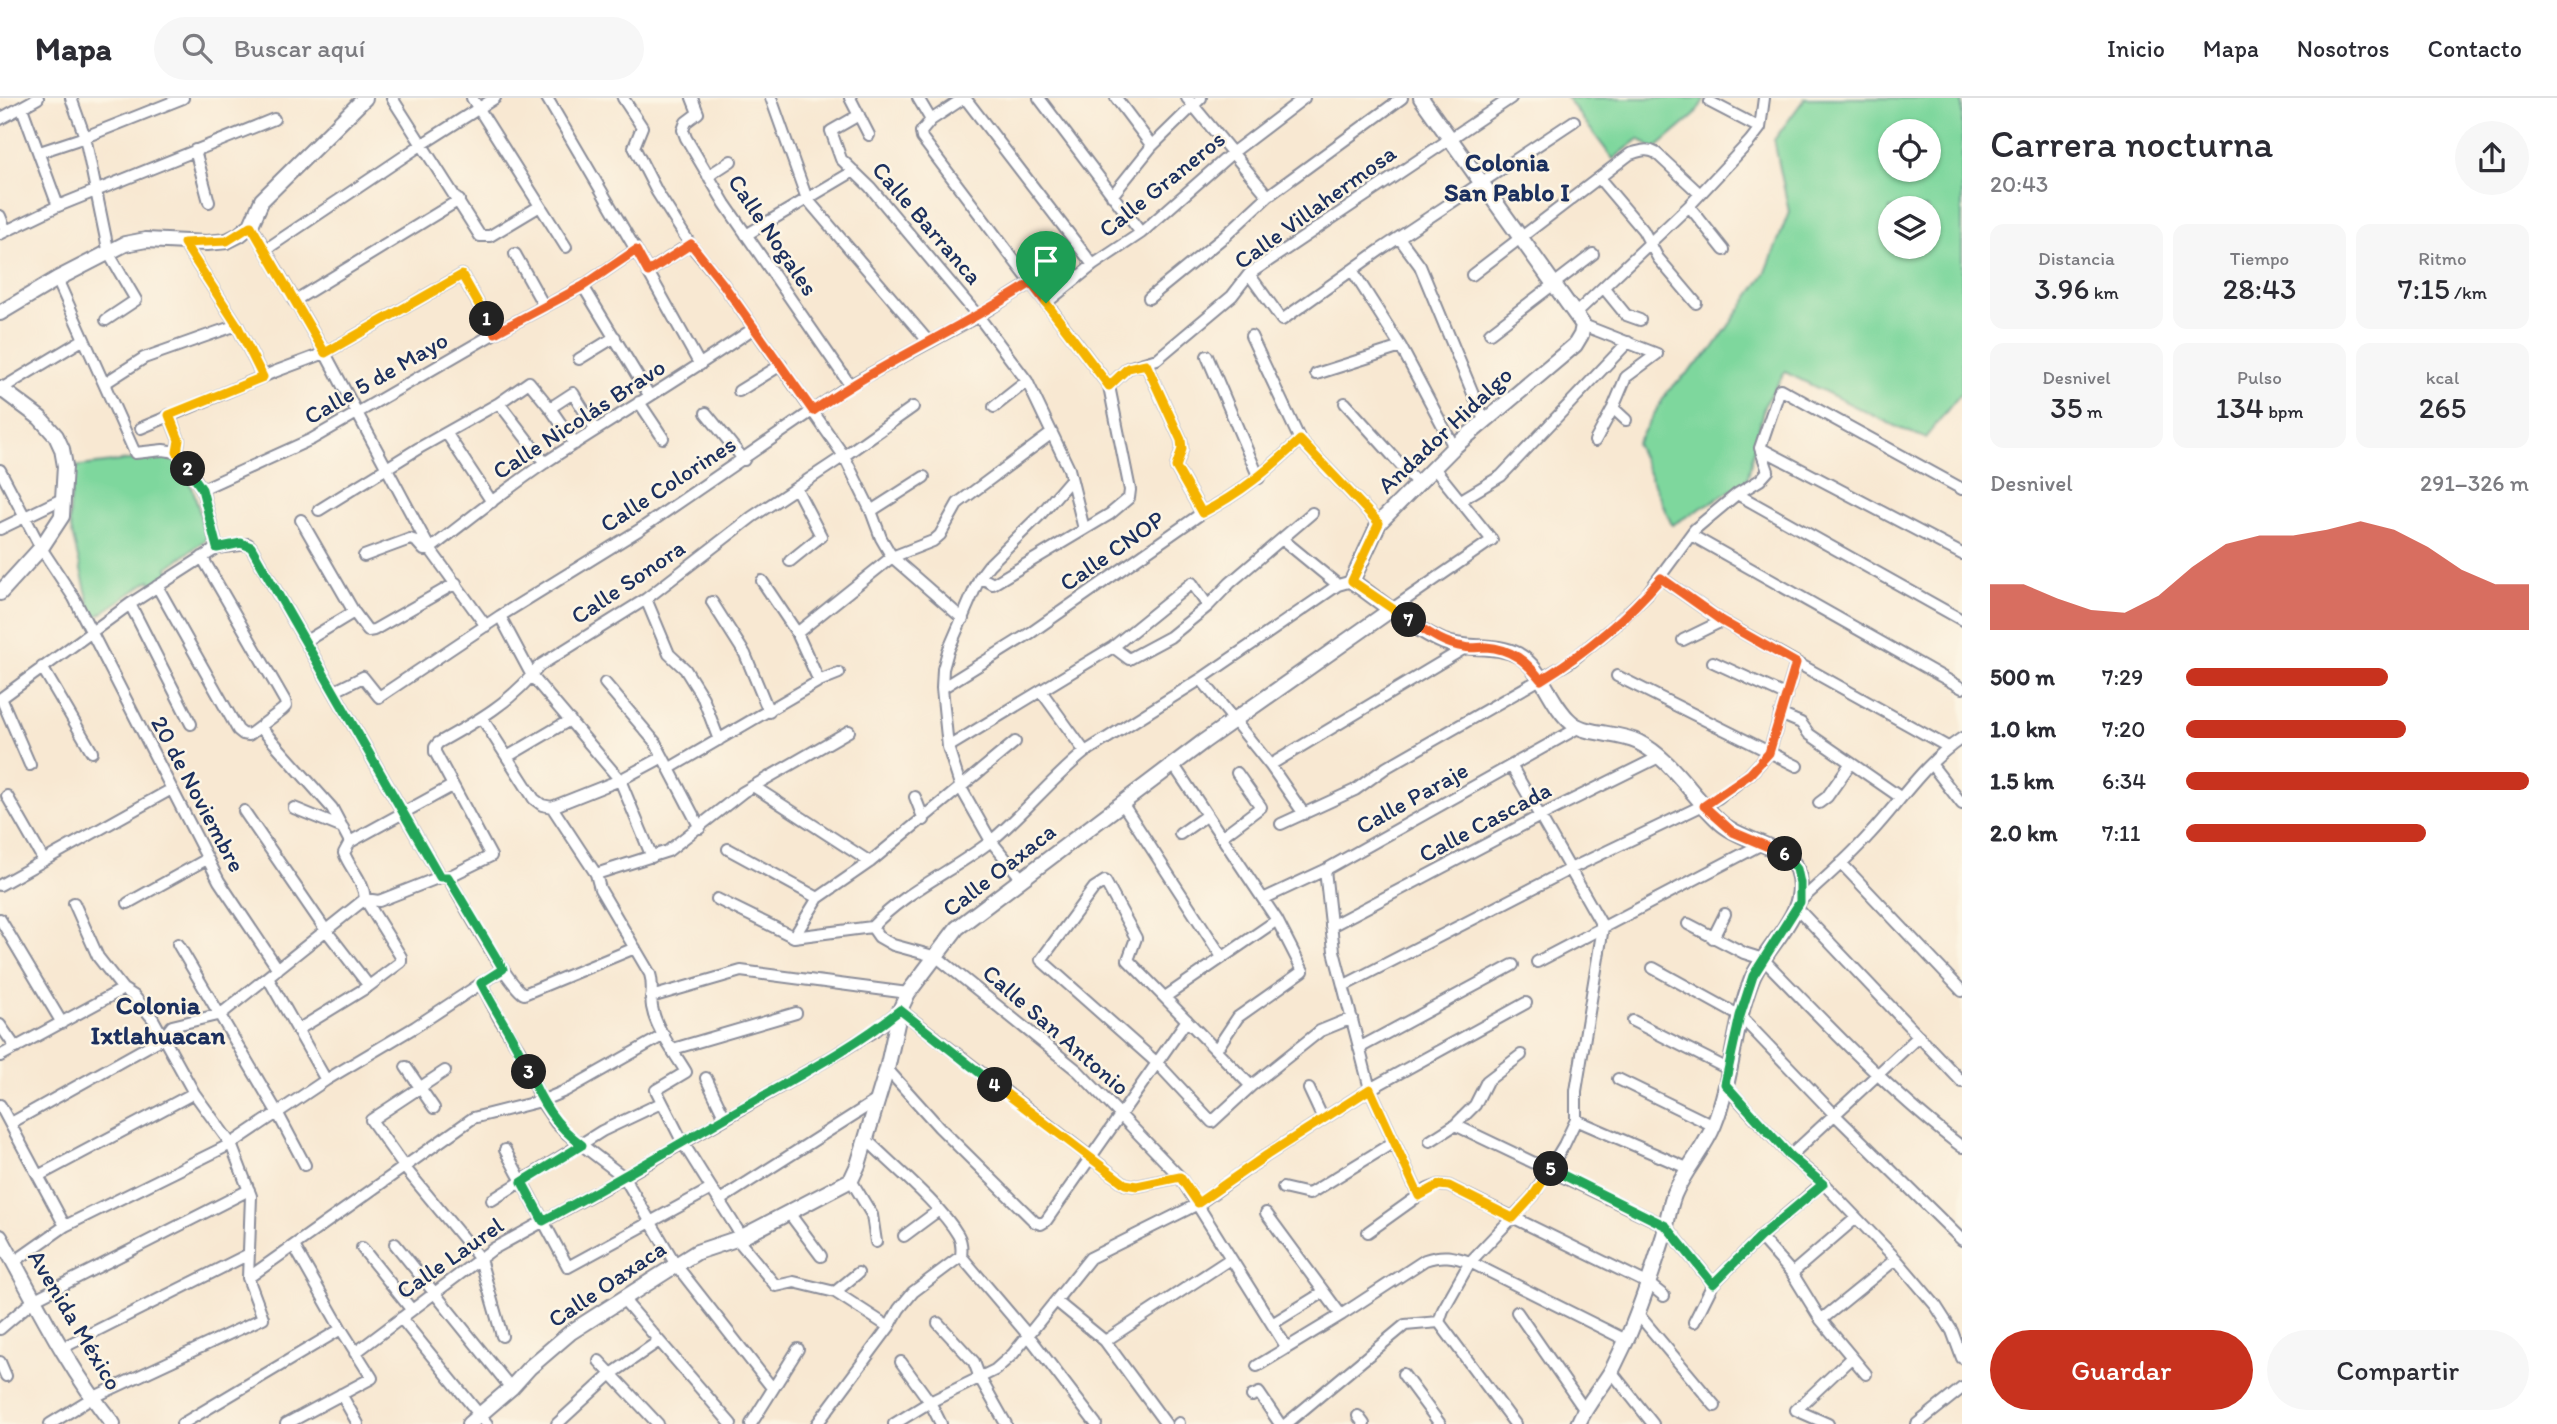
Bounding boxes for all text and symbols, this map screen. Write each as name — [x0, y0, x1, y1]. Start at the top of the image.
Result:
search box — [154, 17, 644, 80]
text: Mapa — [35, 29, 112, 68]
icon: search — [178, 29, 216, 67]
text: Buscar aquí — [234, 32, 365, 64]
text: Inicio — [2107, 34, 2165, 63]
text: Mapa — [2203, 34, 2259, 63]
text: Nosotros — [2297, 34, 2389, 63]
text: Contacto — [2427, 34, 2522, 63]
map controls — [1878, 119, 1941, 259]
button: locate — [1878, 119, 1941, 182]
text: Carrera nocturna — [1990, 121, 2273, 167]
button: share — [2455, 121, 2529, 195]
street label: Calle Graneros — [1093, 124, 1231, 243]
street label: Calle Villahermosa — [1228, 138, 1402, 275]
district label: Colonia San Pablo I — [1444, 146, 1570, 208]
street label: Calle Barranca — [866, 155, 989, 290]
street label: Calle Nogales — [722, 168, 825, 301]
text: 20:43 — [1990, 170, 2048, 198]
button: layers — [1878, 196, 1941, 259]
pin — [1016, 231, 1076, 303]
icon: arrive — [1027, 242, 1065, 280]
text: Distancia — [2038, 247, 2115, 270]
text: Tiempo — [2230, 247, 2289, 270]
text: Ritmo — [2418, 247, 2467, 270]
text: 3.96 — [2034, 270, 2089, 307]
text: 28:43 — [2223, 270, 2296, 307]
text: 7:15 — [2398, 270, 2450, 307]
text: km — [2089, 281, 2119, 304]
text: /km — [2450, 281, 2487, 304]
pin: 1 — [470, 302, 504, 336]
text: 1 — [482, 307, 491, 330]
street label: Calle 5 de Mayo — [299, 325, 453, 430]
street label: Calle Nicolás Bravo — [487, 352, 671, 485]
street label: Andador Hidalgo — [1371, 360, 1518, 500]
text: Desnivel — [2042, 366, 2111, 389]
text: Pulso — [2237, 366, 2282, 389]
text: kcal — [2426, 366, 2459, 389]
text: 35 — [2050, 389, 2082, 426]
text: 134 — [2216, 389, 2264, 426]
text: 265 — [2419, 389, 2466, 426]
text: m — [2082, 400, 2103, 423]
text: bpm — [2264, 400, 2303, 423]
street label: Calle Colorines — [594, 429, 741, 538]
pin: 2 — [170, 452, 206, 486]
text: 2 — [183, 457, 193, 480]
text: Desnivel — [1990, 469, 2073, 497]
text: 291–326 m — [2420, 469, 2529, 497]
street label: Calle CNOP — [1054, 504, 1170, 597]
street label: Calle Sonora — [565, 533, 690, 630]
pin: 7 — [1392, 602, 1426, 638]
text: 7 — [1404, 608, 1413, 631]
text: 500 m — [1990, 663, 2055, 691]
text: 7:29 — [2102, 663, 2143, 691]
street label: 20 de Noviembre — [145, 711, 252, 877]
text: 1.0 km — [1990, 715, 2056, 743]
text: 7:20 — [2102, 715, 2145, 743]
street label: Calle Paraje — [1351, 755, 1473, 840]
text: 1.5 km — [1990, 767, 2054, 795]
text: 6:34 — [2102, 767, 2146, 795]
street label: Calle Cascada — [1414, 775, 1556, 868]
street label: Calle Oaxaca — [936, 816, 1061, 923]
text: 2.0 km — [1990, 819, 2058, 847]
text: 7:11 — [2102, 819, 2140, 847]
pin: 6 — [1768, 836, 1802, 872]
text: 6 — [1779, 842, 1790, 865]
street label: Calle San Antonio — [977, 958, 1136, 1101]
district label: Colonia Ixtlahuacan — [91, 989, 226, 1051]
pin: 3 — [512, 1054, 546, 1090]
text: 3 — [523, 1060, 534, 1083]
pin: 4 — [978, 1068, 1012, 1102]
text: 4 — [989, 1073, 1000, 1096]
pin: 5 — [1534, 1152, 1568, 1186]
text: 5 — [1546, 1157, 1555, 1180]
street label: Calle Laurel — [391, 1210, 509, 1305]
street label: Calle Oaxaca — [542, 1234, 671, 1334]
street label: Avenida México — [22, 1244, 129, 1395]
button: Guardar — [1990, 1330, 2253, 1410]
button: Compartir — [2267, 1330, 2529, 1410]

